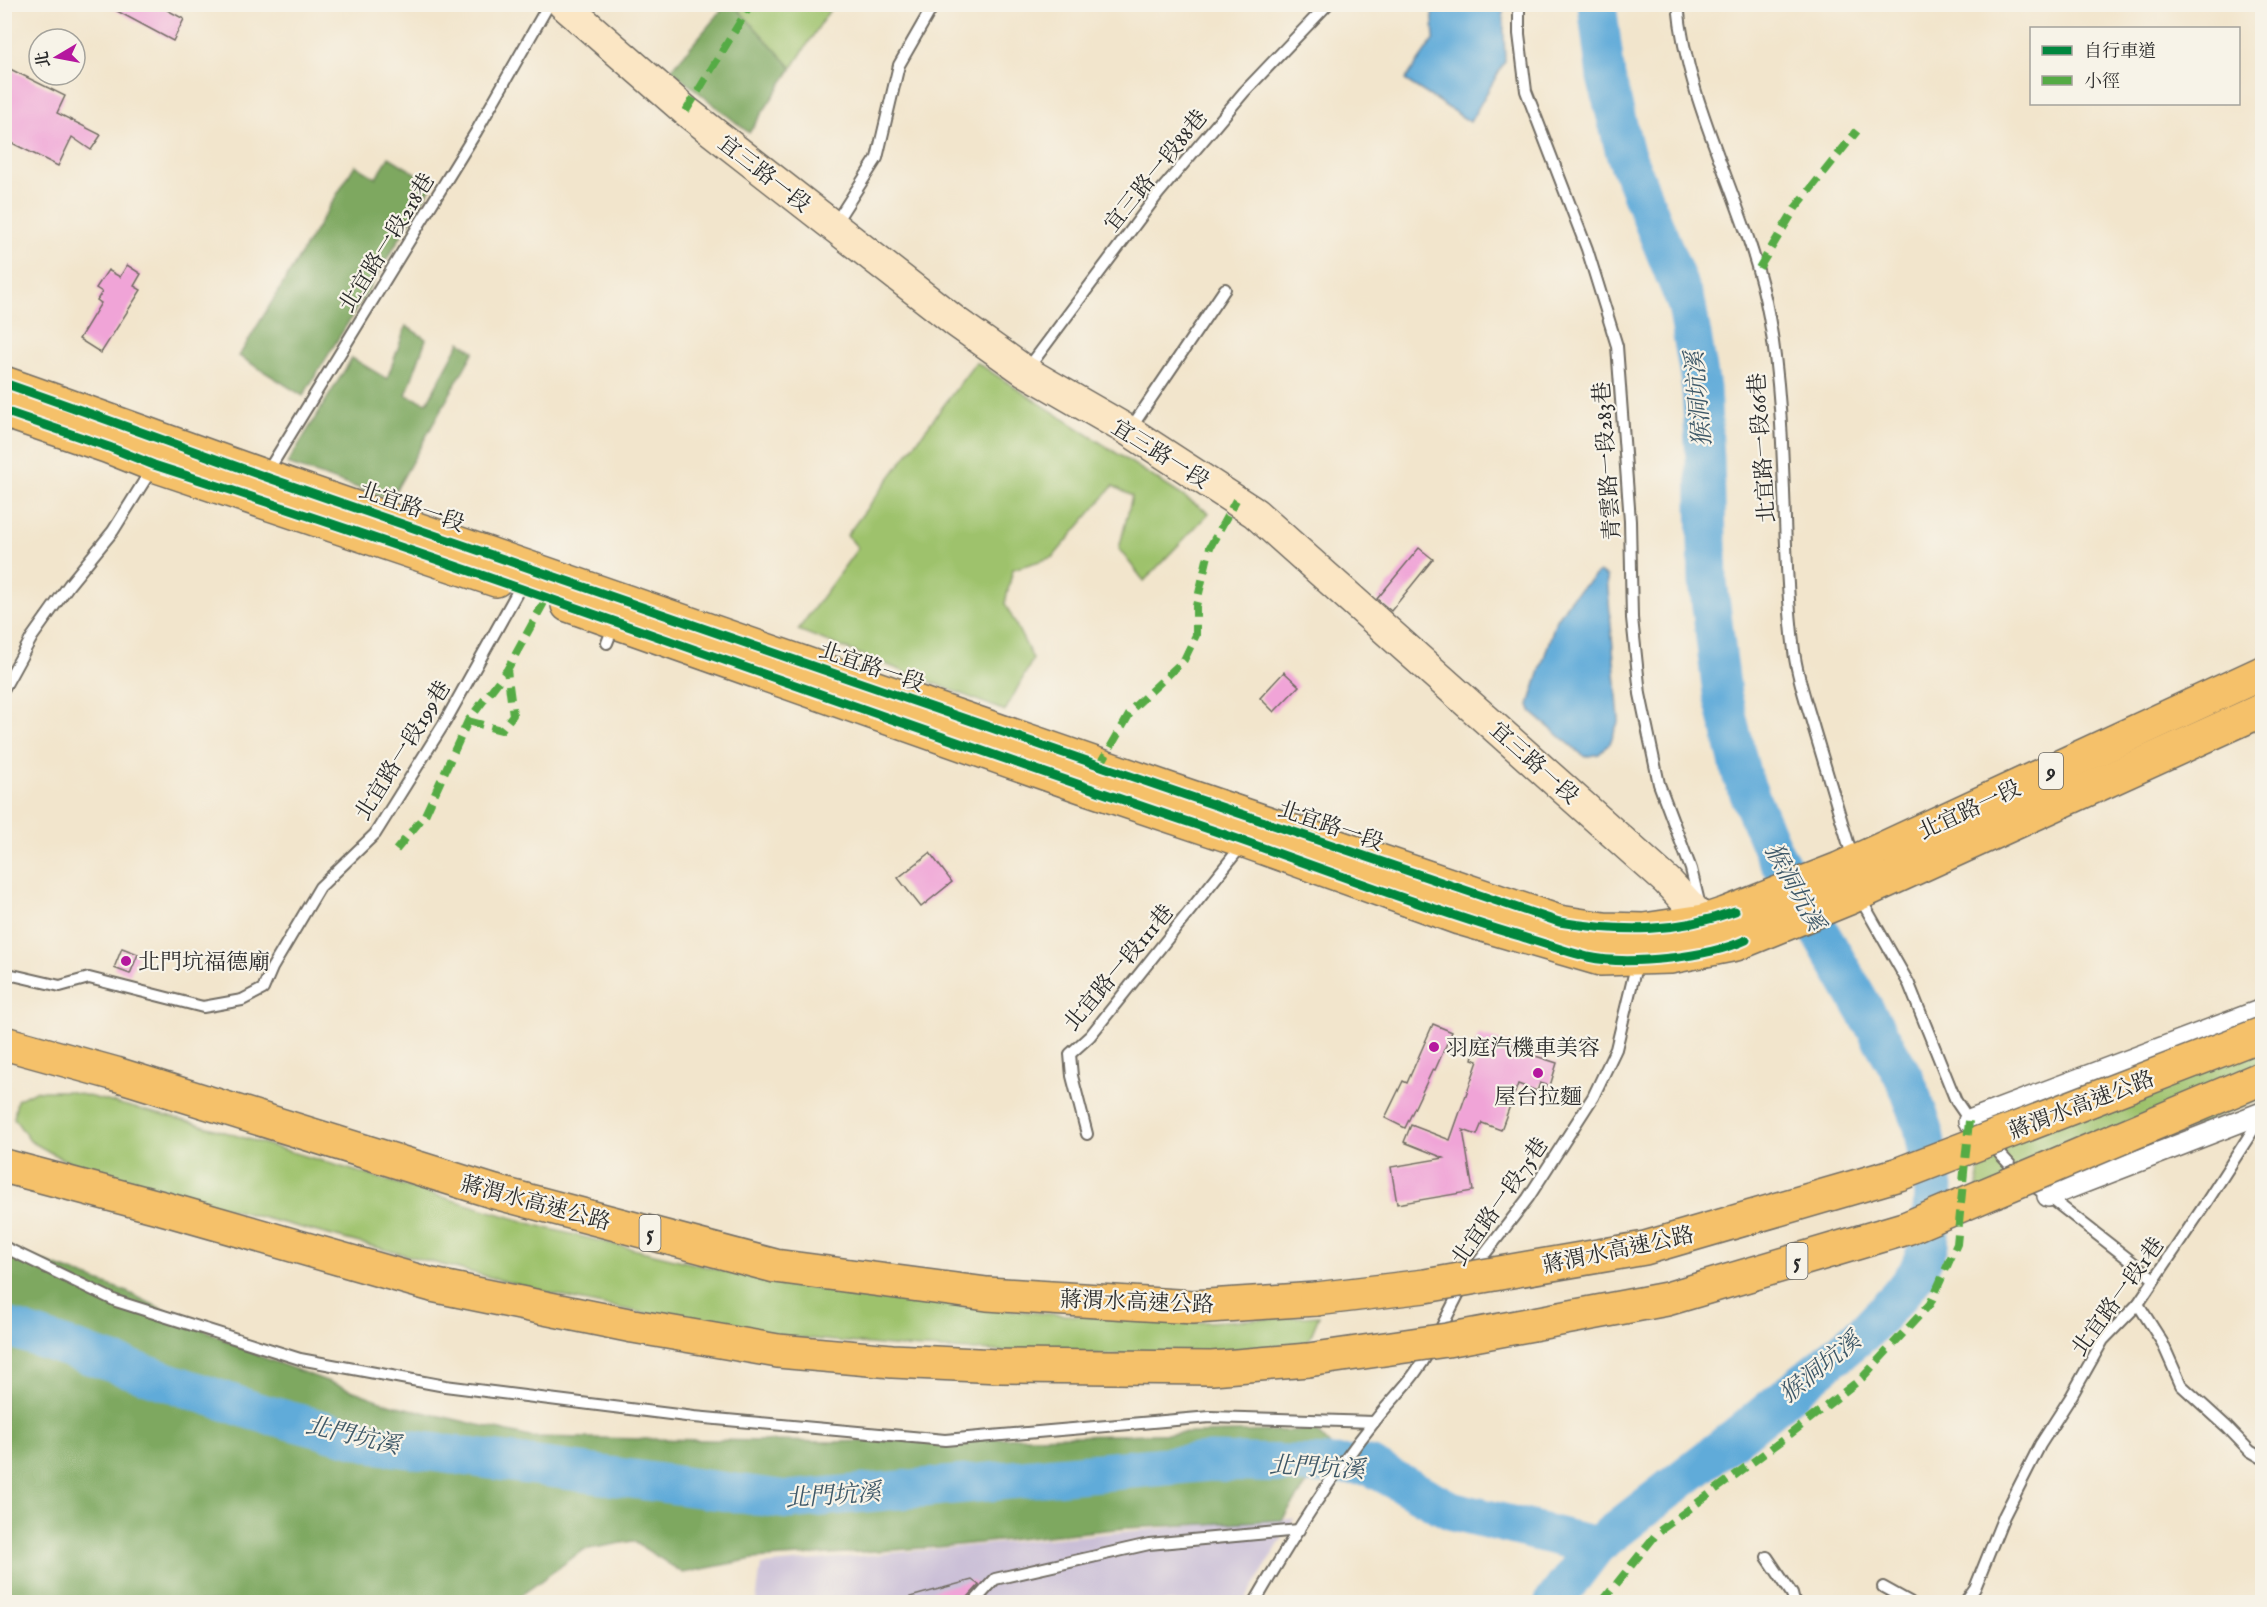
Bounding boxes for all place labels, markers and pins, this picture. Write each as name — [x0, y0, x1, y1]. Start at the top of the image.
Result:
place label: 北門坑福德廟 — [138, 949, 270, 977]
marker: 北門坑福德廟 — [119, 954, 133, 968]
place label: 羽庭汽機車美容 — [1446, 1035, 1600, 1063]
marker: 羽庭汽機車美容 — [1427, 1040, 1441, 1054]
marker: 屋台拉麵 — [1531, 1066, 1545, 1080]
place label: 屋台拉麵 — [1494, 1084, 1582, 1112]

